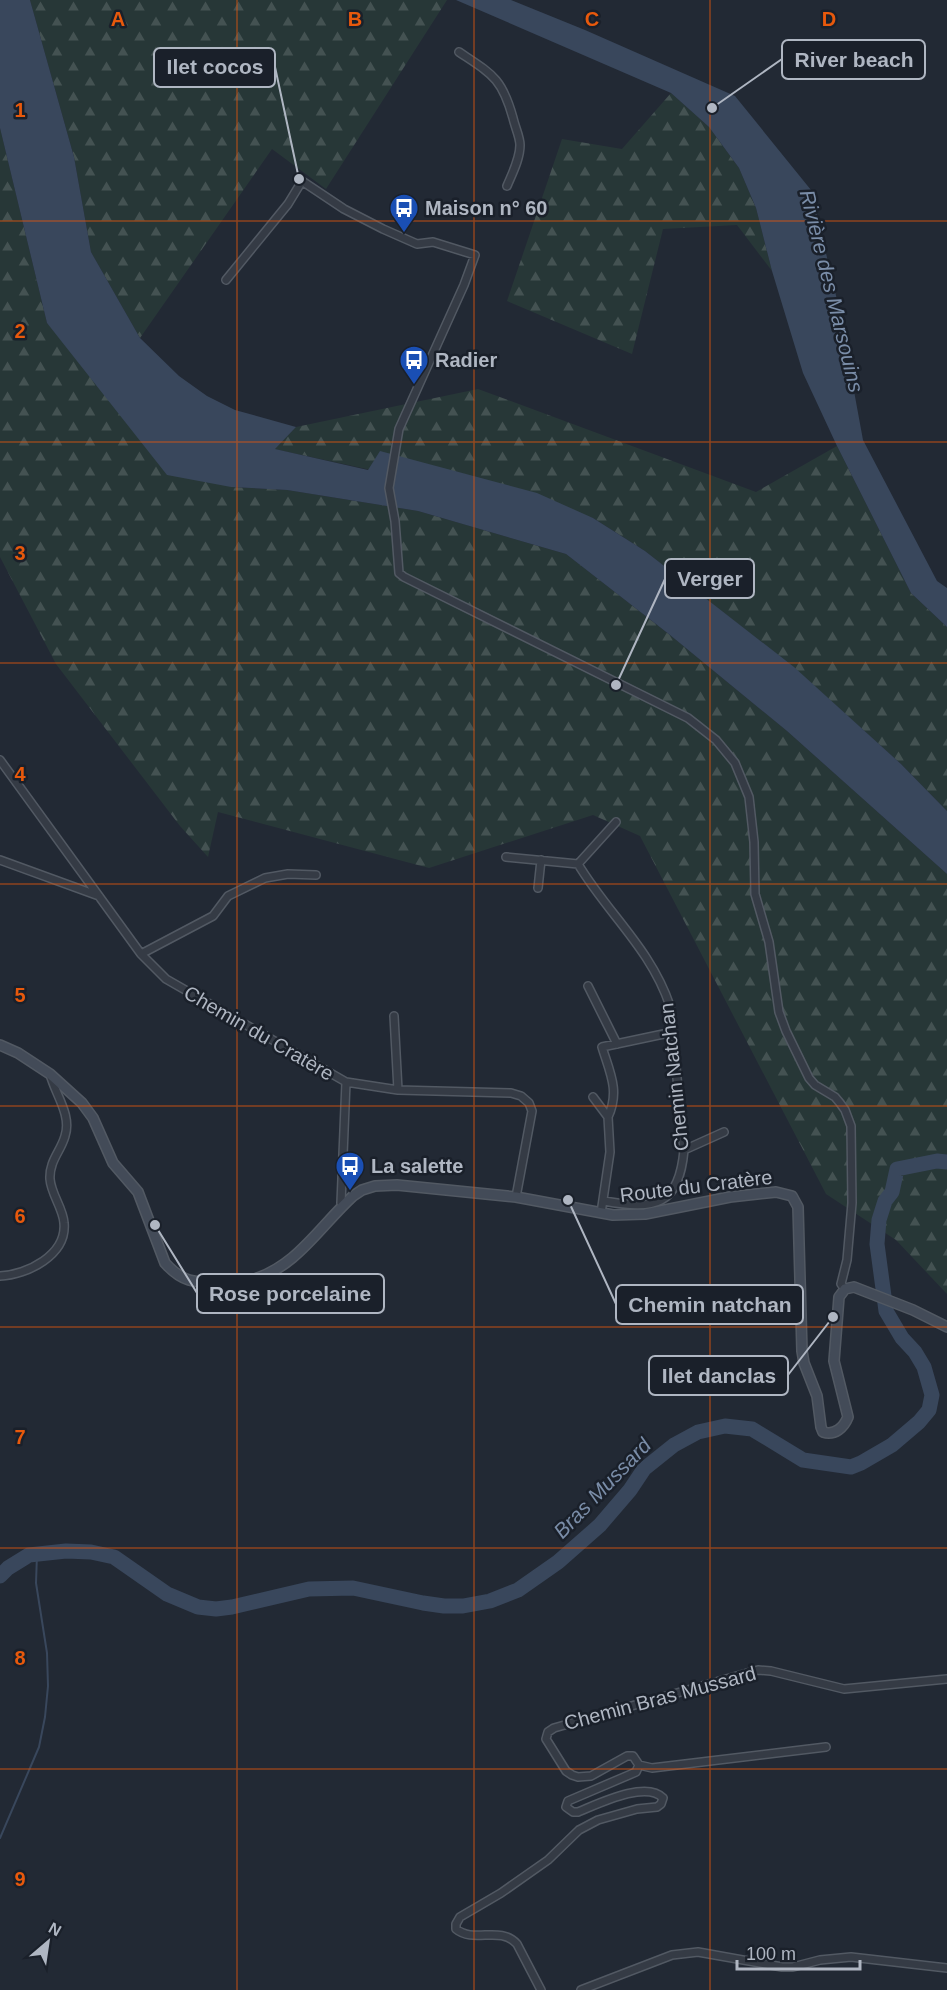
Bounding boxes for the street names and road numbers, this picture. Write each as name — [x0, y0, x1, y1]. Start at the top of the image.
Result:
street label: Chemin du Cratère — [180, 981, 338, 1085]
street label: Chemin Natchan — [655, 1002, 693, 1152]
street label: Route du Cratère — [619, 1166, 773, 1206]
street label: Chemin Bras Mussard — [562, 1662, 758, 1734]

